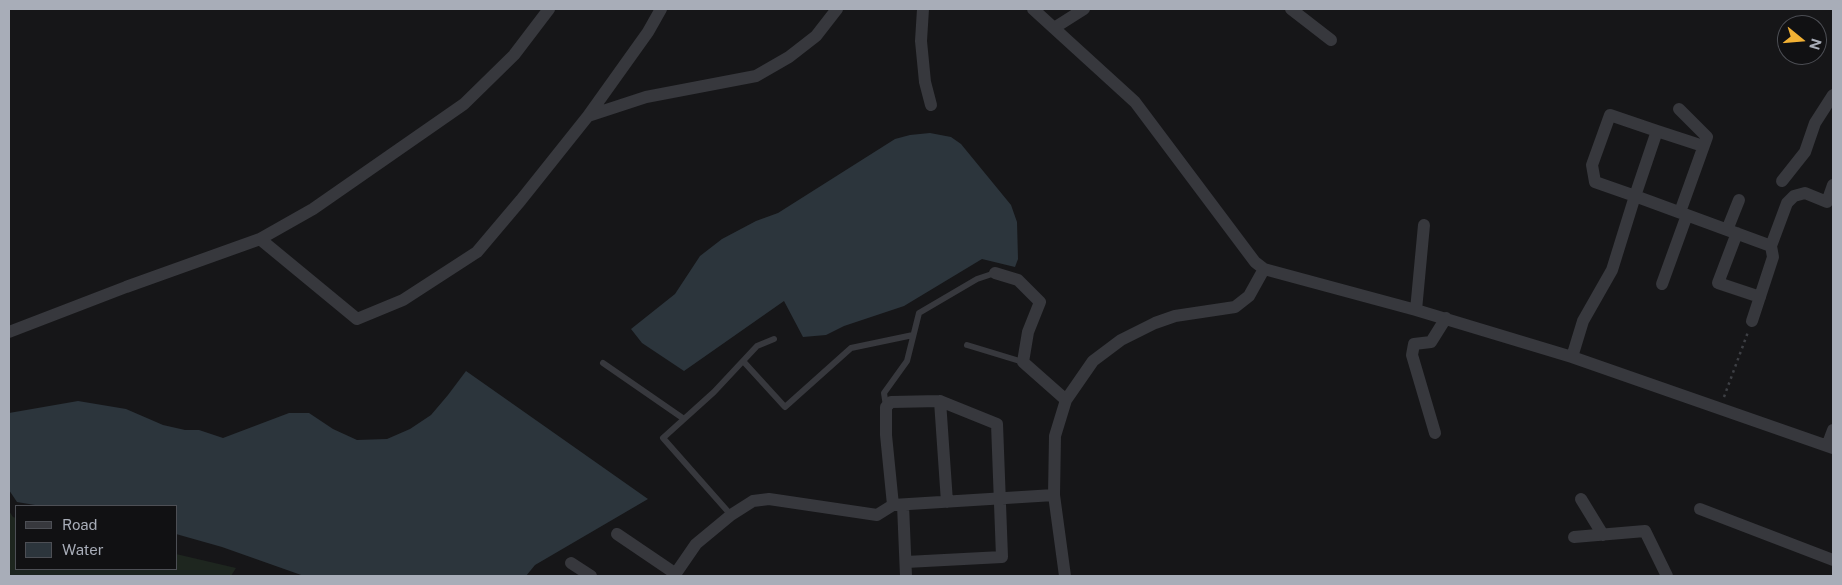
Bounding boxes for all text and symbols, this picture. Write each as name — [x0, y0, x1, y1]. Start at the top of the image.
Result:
north arrow — [1777, 15, 1827, 65]
text: N — [1806, 37, 1825, 52]
legend — [15, 505, 178, 570]
text: Road — [62, 516, 98, 533]
text: Water — [62, 541, 104, 558]

